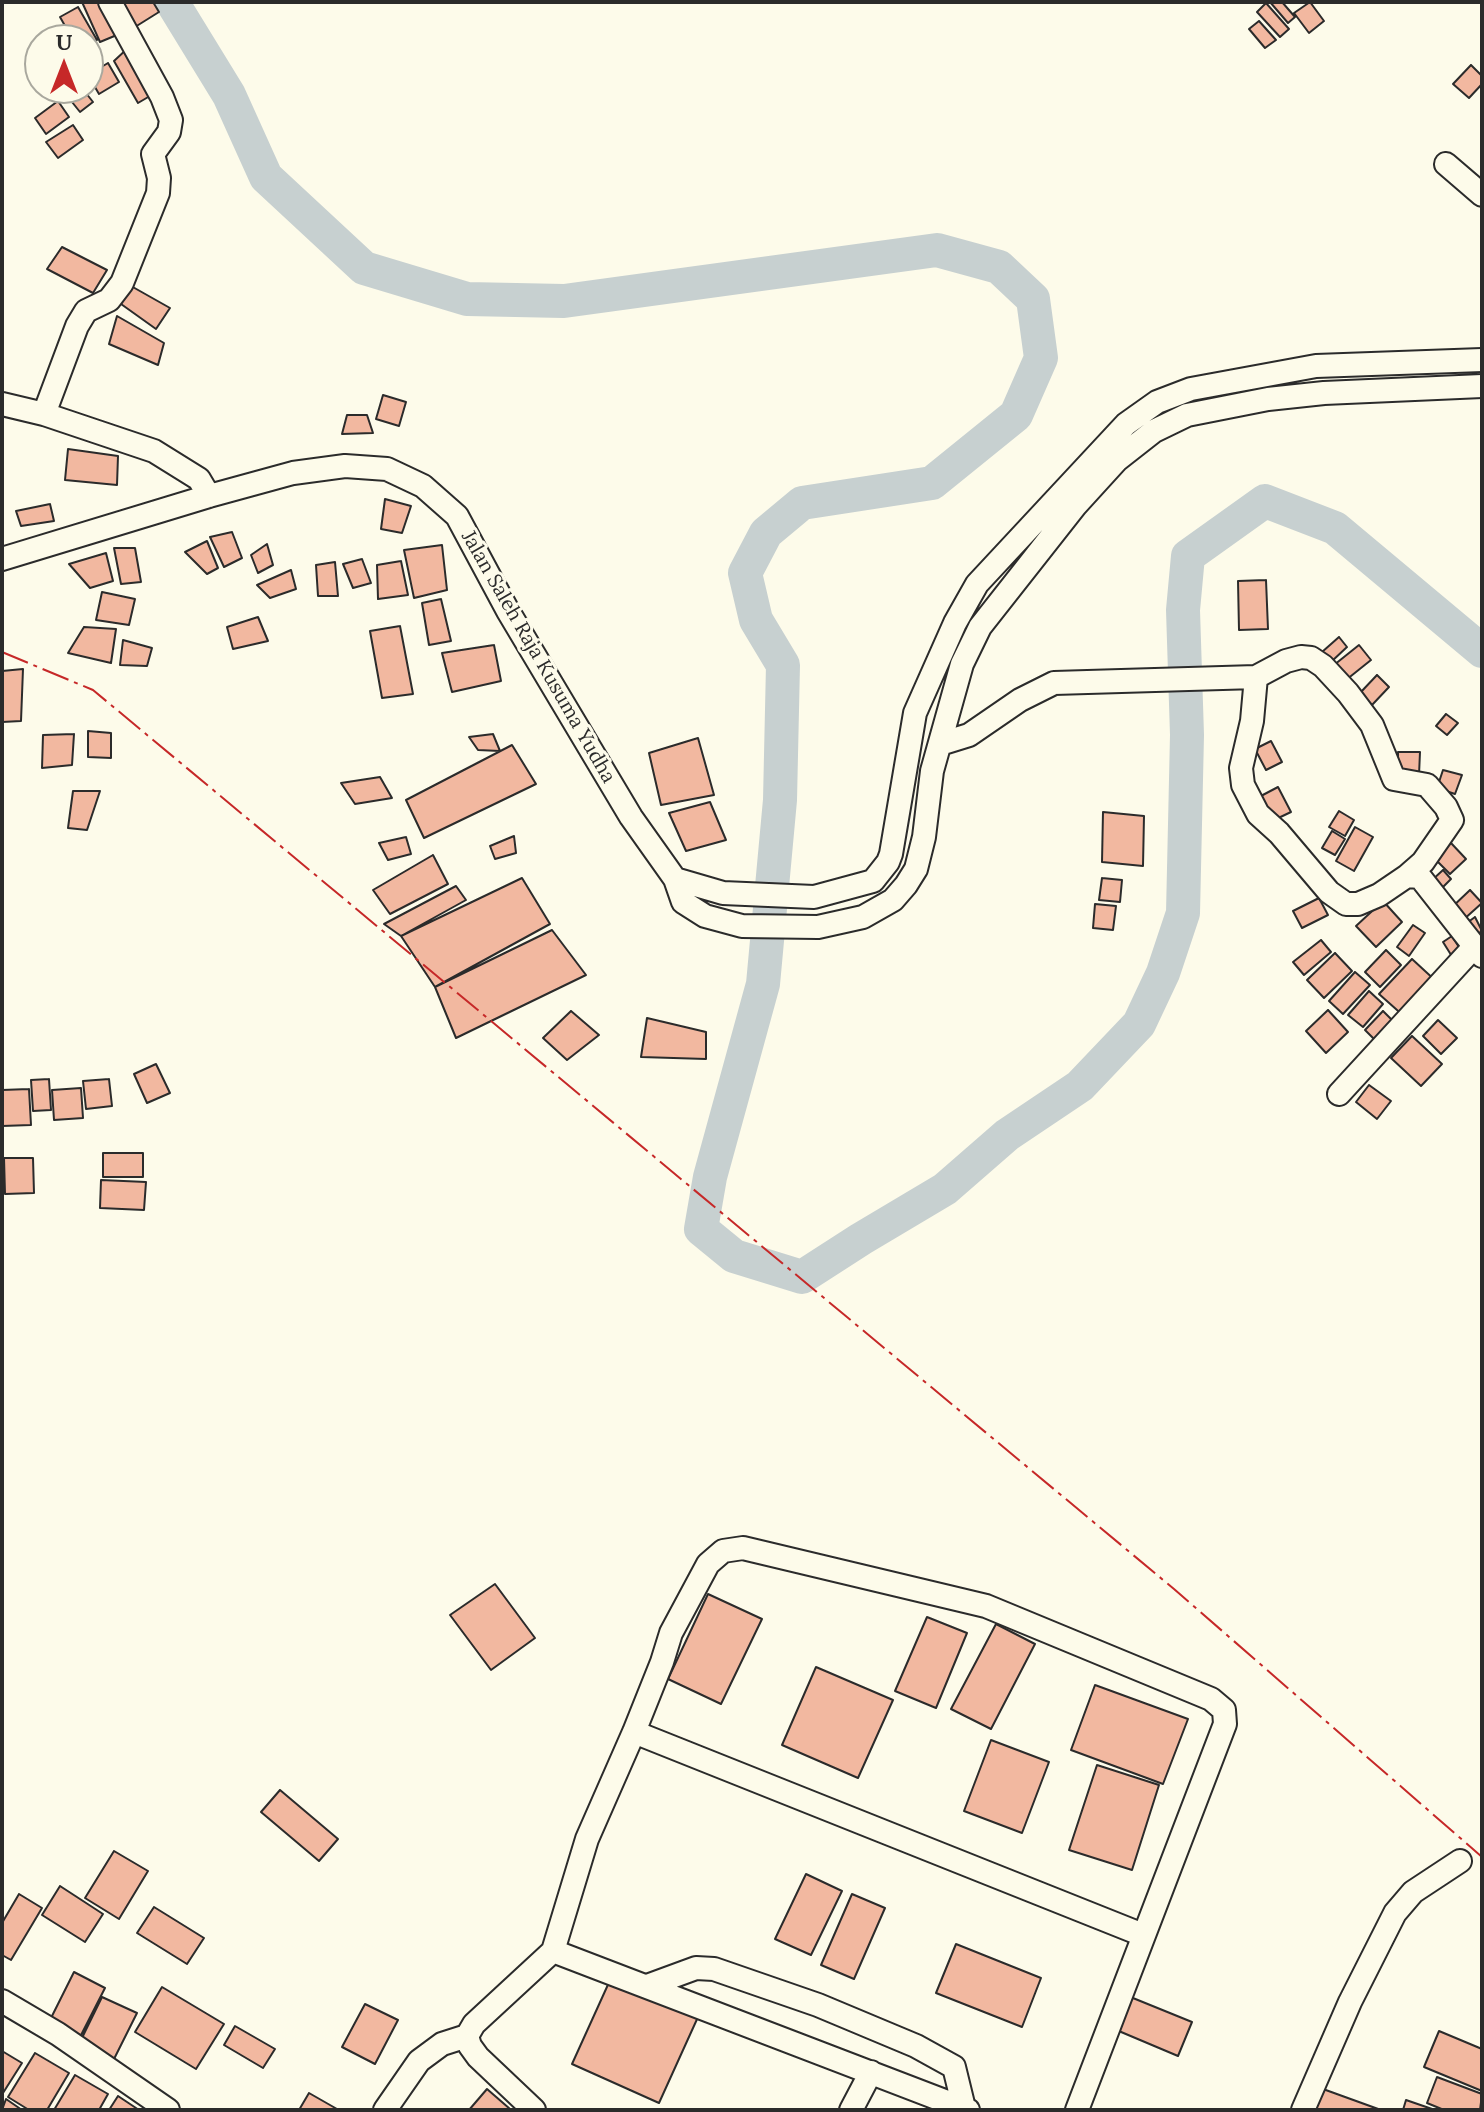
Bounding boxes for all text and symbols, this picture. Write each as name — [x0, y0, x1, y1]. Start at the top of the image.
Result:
north arrow — [24, 24, 104, 104]
text: U — [56, 28, 72, 56]
street label: Jalan Saleh Raja Kusuma Yudha — [456, 527, 620, 787]

